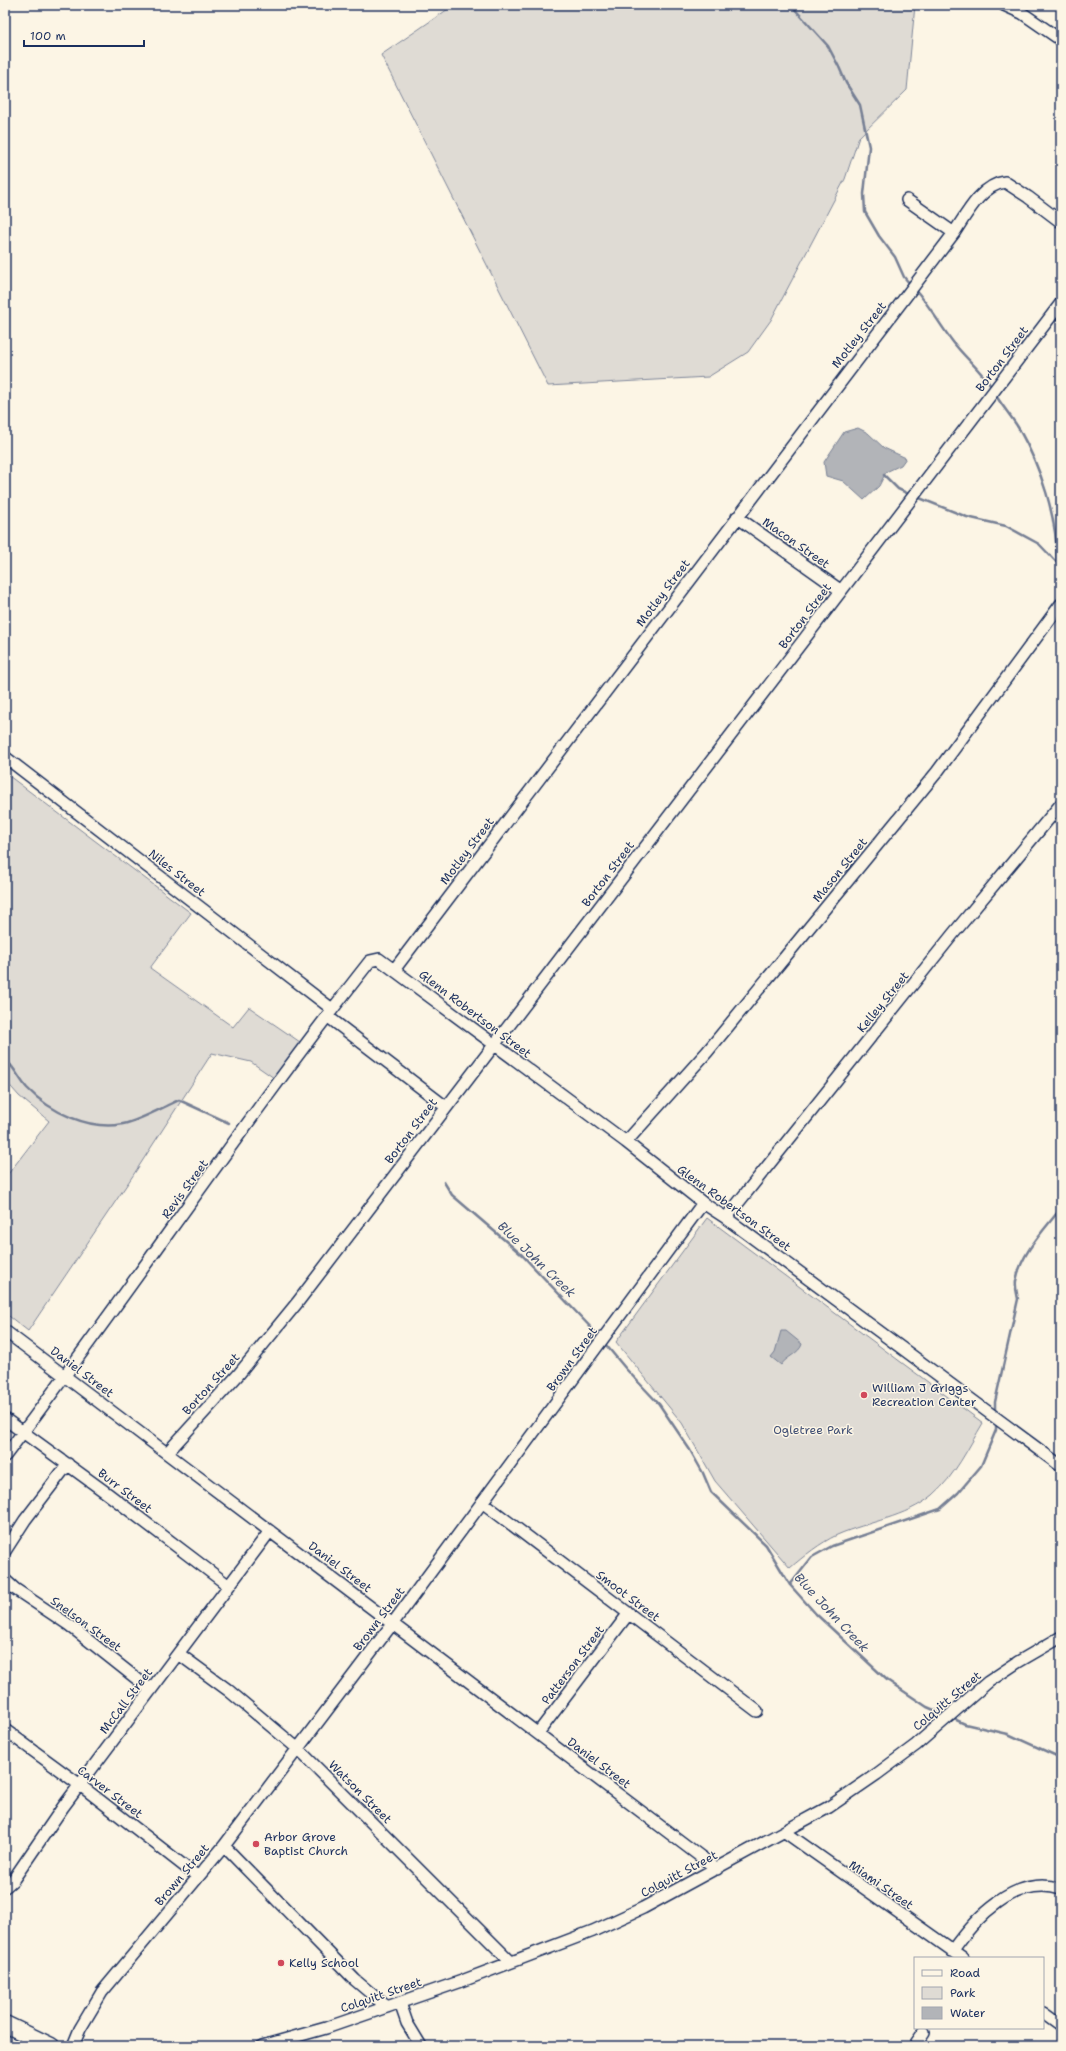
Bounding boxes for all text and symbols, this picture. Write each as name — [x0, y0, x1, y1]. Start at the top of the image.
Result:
scale bar — [24, 22, 144, 48]
text: 100 m — [30, 28, 66, 44]
street label: Motley Street — [828, 298, 890, 372]
street label: Borton Street — [972, 323, 1032, 395]
street label: Macon Street — [759, 514, 833, 572]
street label: Motley Street — [632, 556, 694, 630]
street label: Borton Street — [775, 580, 835, 652]
street label: Motley Street — [436, 814, 498, 888]
street label: Mason Street — [809, 834, 871, 906]
street label: Borton Street — [578, 838, 638, 910]
street label: Niles Street — [145, 846, 209, 900]
street label: Glenn Robertson Street — [415, 966, 535, 1062]
street label: Kelley Street — [853, 968, 913, 1036]
street label: Borton Street — [381, 1095, 441, 1167]
street label: Revis Street — [158, 1156, 212, 1222]
street label: Glenn Robertson Street — [674, 1161, 794, 1255]
water label: Blue John Creek — [494, 1218, 580, 1301]
street label: Brown Street — [543, 1323, 601, 1395]
street label: Daniel Street — [47, 1343, 117, 1401]
street label: Borton Street — [179, 1350, 243, 1418]
place label: William J Griggs Recreation Center — [872, 1380, 977, 1410]
marker: William J Griggs Recreation Center — [859, 1390, 869, 1400]
park label: Ogletree Park — [773, 1422, 853, 1438]
street label: Burr Street — [95, 1465, 155, 1517]
street label: Daniel Street — [305, 1538, 375, 1596]
street label: Smoot Street — [593, 1567, 663, 1625]
water label: Blue John Creek — [790, 1569, 873, 1656]
street label: Brown Street — [350, 1584, 408, 1654]
street label: Snelson Street — [47, 1593, 125, 1655]
street label: Patterson Street — [538, 1622, 608, 1708]
street label: McCall Street — [96, 1665, 156, 1737]
street label: Colquitt Street — [909, 1668, 985, 1734]
street label: Daniel Street — [564, 1734, 634, 1792]
street label: Watson Street — [325, 1757, 395, 1827]
street label: Carver Street — [74, 1762, 146, 1822]
place label: Arbor Grove Baptist Church — [264, 1829, 348, 1859]
marker: Arbor Grove Baptist Church — [251, 1839, 261, 1849]
street label: Brown Street — [151, 1841, 213, 1909]
street label: Colquitt Street — [638, 1847, 720, 1901]
street label: Miami Street — [846, 1857, 916, 1913]
place label: Kelly School — [289, 1955, 359, 1971]
legend — [914, 1957, 1044, 2029]
marker: Kelly School — [276, 1958, 286, 1968]
text: Road — [950, 1965, 981, 1981]
street label: Colquitt Street — [338, 1974, 424, 2016]
text: Park — [950, 1985, 976, 2001]
text: Water — [950, 2005, 986, 2021]

